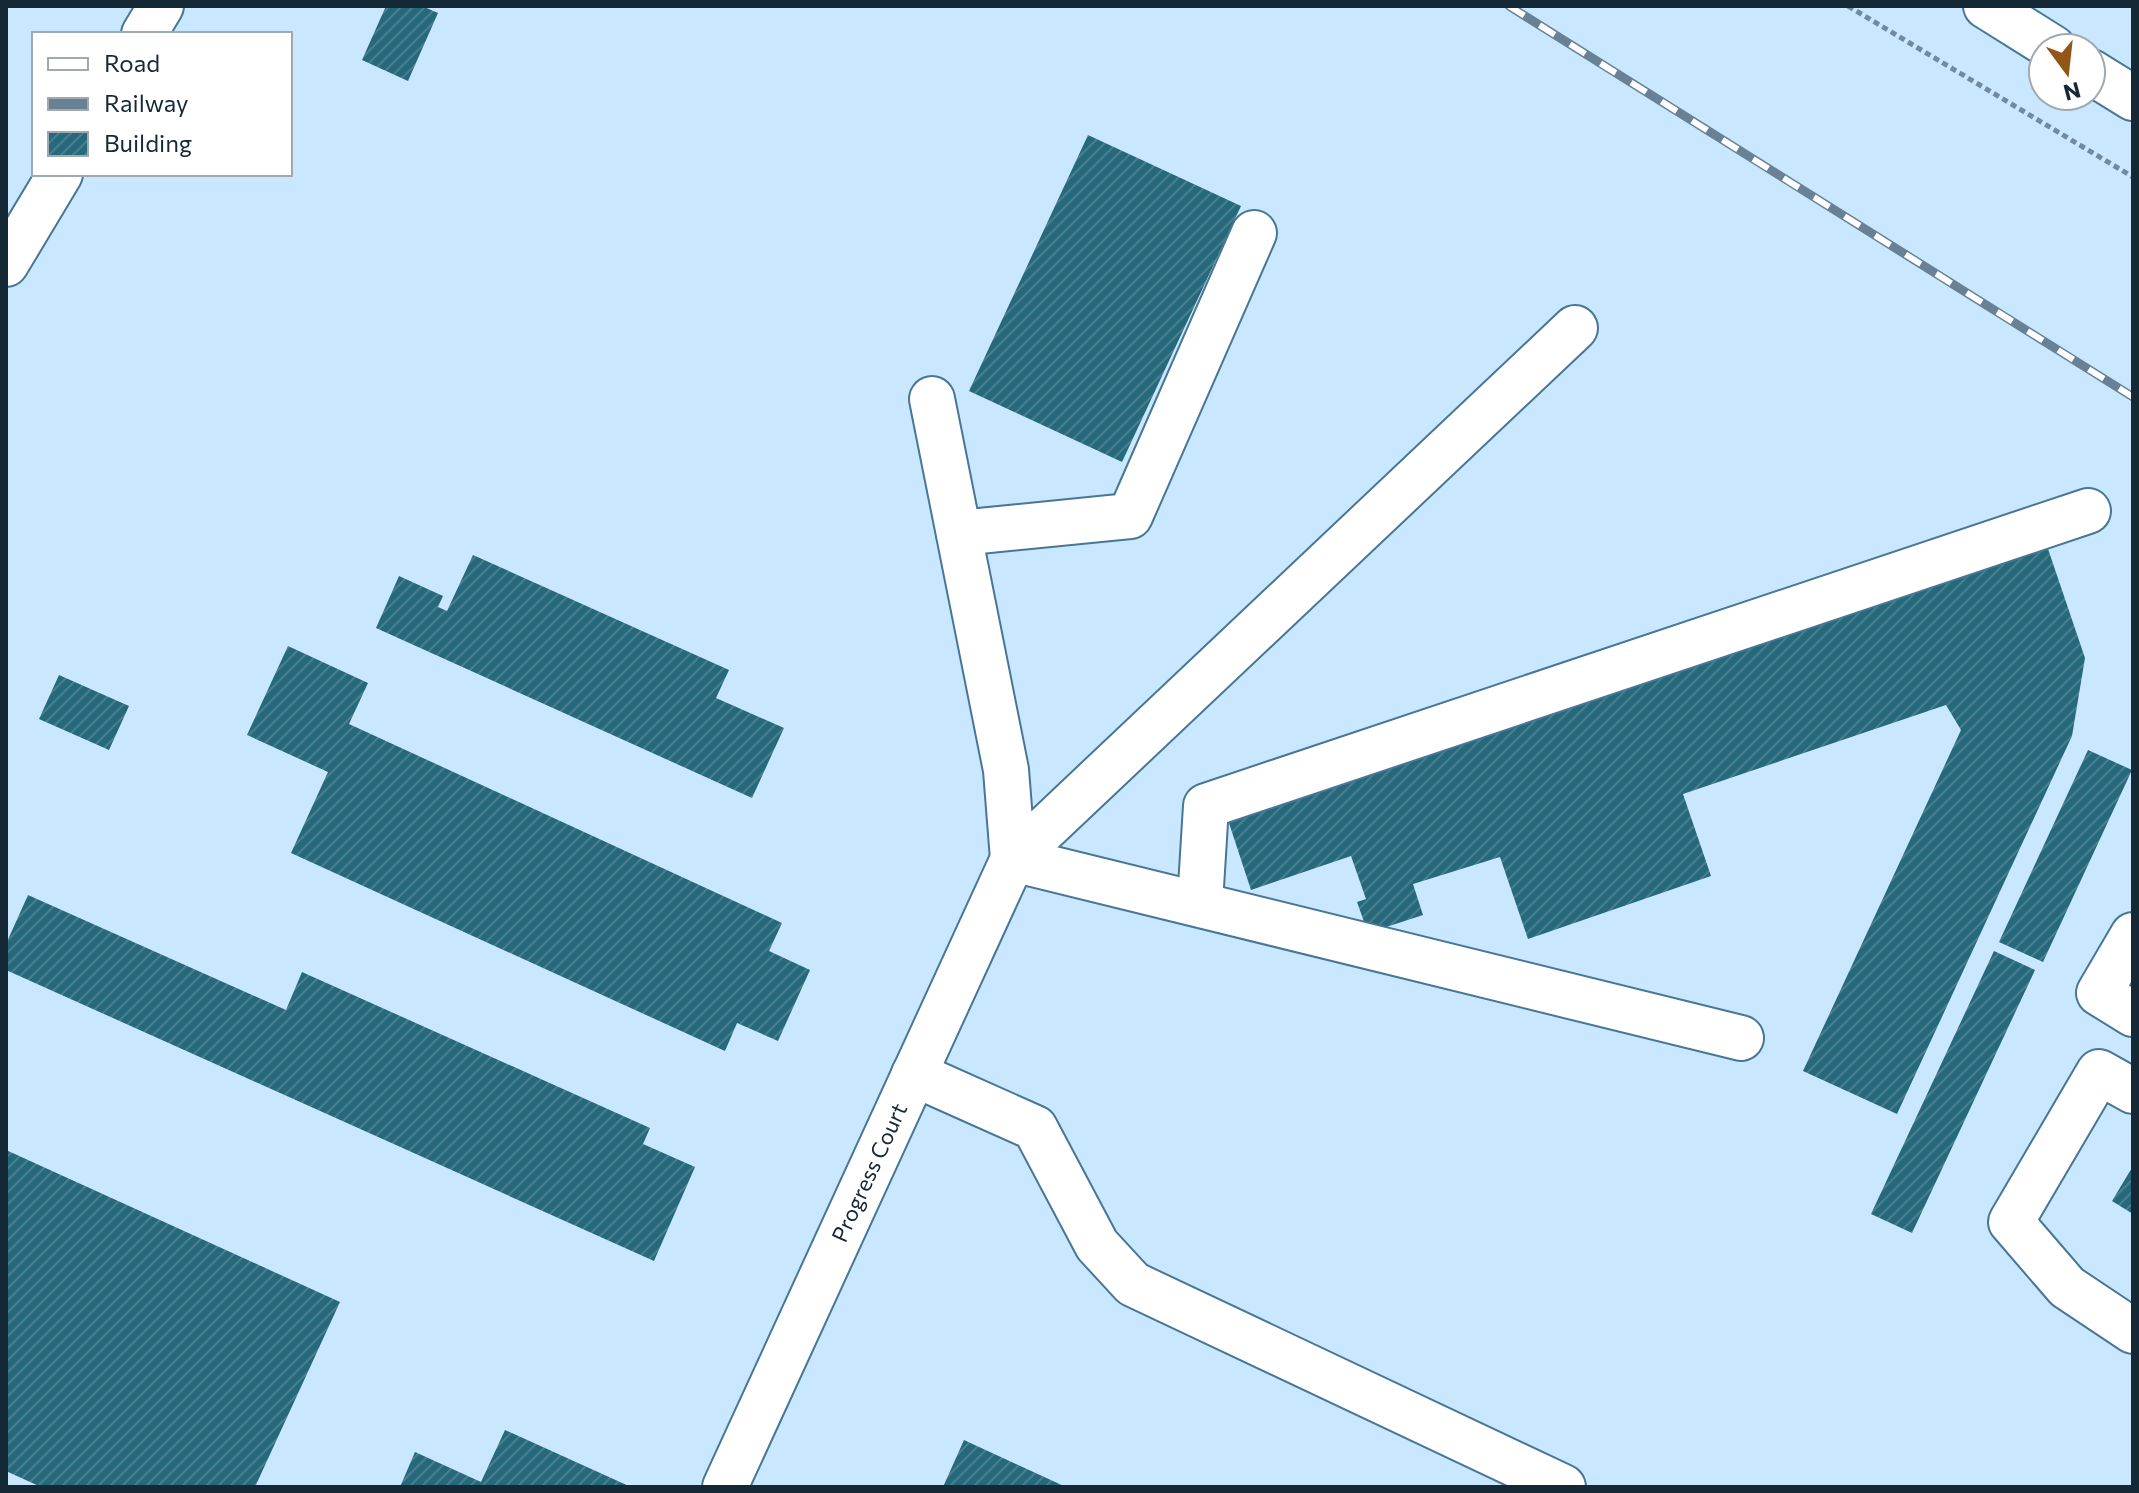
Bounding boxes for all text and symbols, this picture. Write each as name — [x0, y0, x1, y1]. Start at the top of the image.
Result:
legend — [32, 32, 292, 176]
north arrow — [2027, 32, 2107, 112]
text: Road — [104, 48, 160, 77]
text: N — [2061, 77, 2084, 107]
text: Railway — [104, 88, 189, 117]
text: Building — [104, 128, 192, 157]
street label: Progress Court — [825, 1099, 912, 1246]

